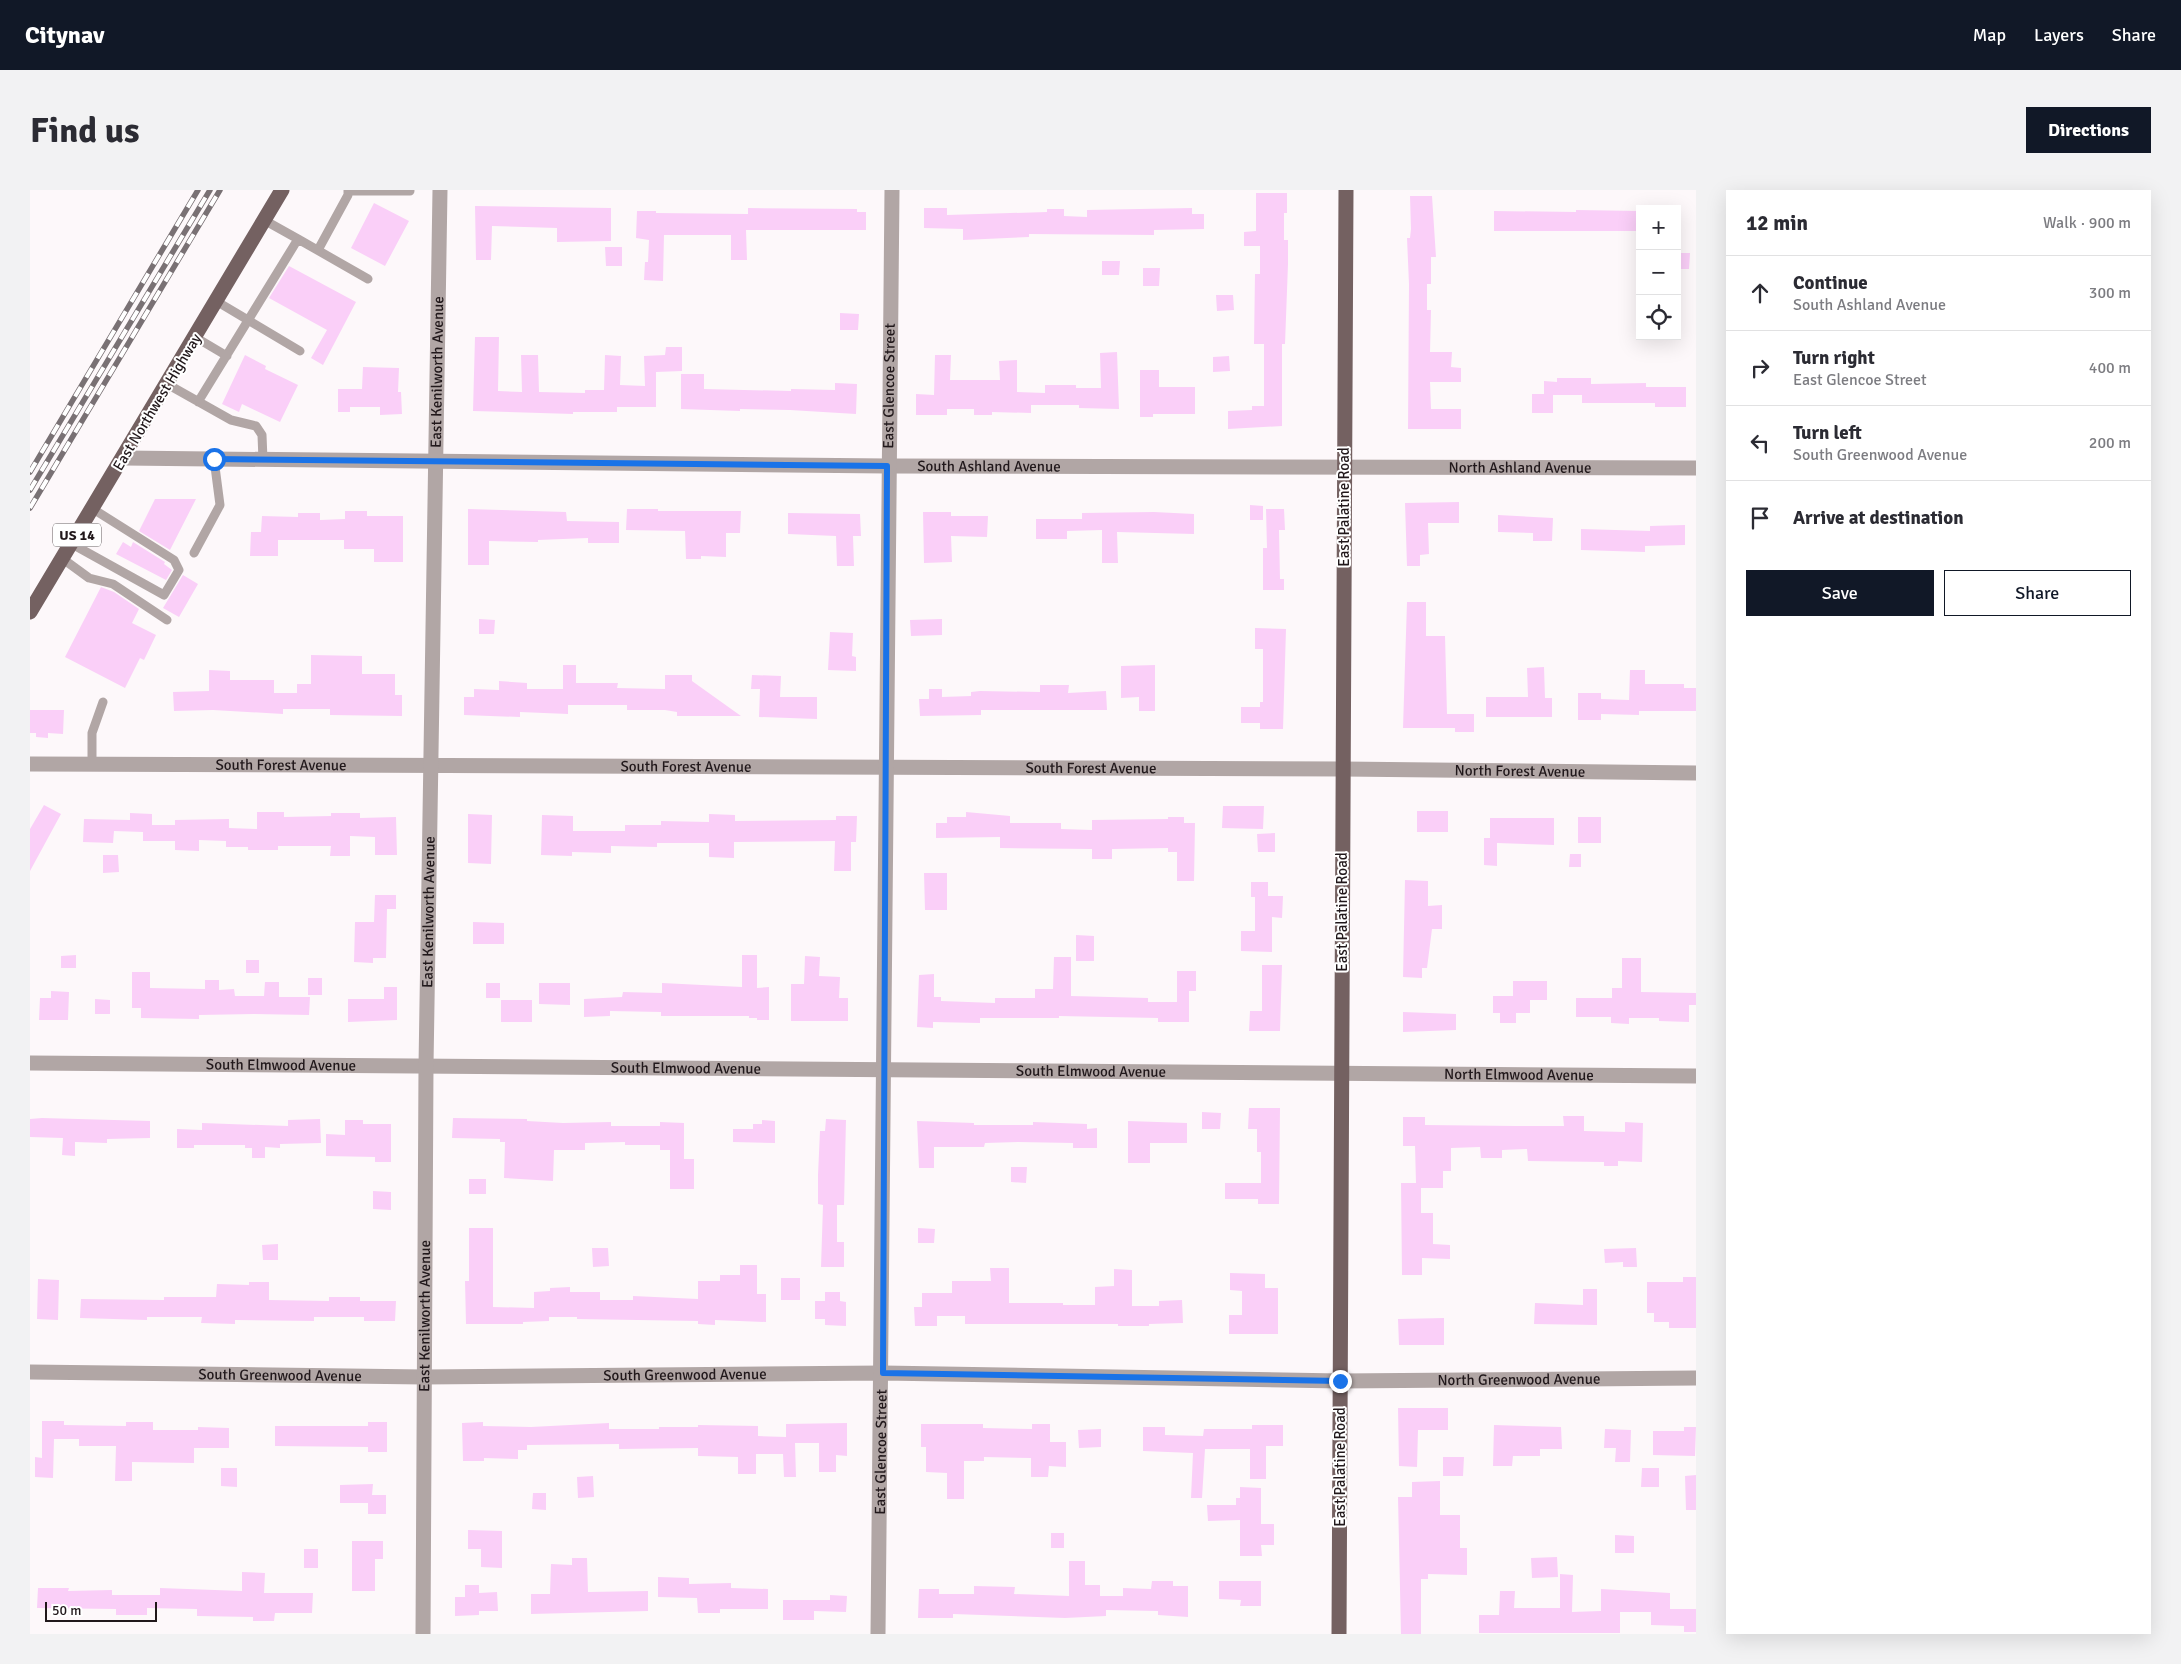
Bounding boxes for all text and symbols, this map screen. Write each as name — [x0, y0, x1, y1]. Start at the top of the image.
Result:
text: Citynav — [25, 20, 104, 50]
text: Map — [1973, 24, 2006, 46]
text: Layers — [2034, 24, 2084, 46]
text: Share — [2112, 24, 2156, 46]
button: Directions — [2026, 107, 2151, 153]
text: Find us — [30, 109, 140, 152]
map controls — [1636, 205, 1681, 340]
button: + — [1636, 205, 1681, 250]
text: 12 min — [1746, 210, 1808, 236]
text: Walk · 900 m — [2043, 213, 2131, 233]
button: − — [1636, 250, 1681, 295]
text: Continue — [1793, 271, 1868, 295]
icon: ahead — [1746, 279, 1774, 307]
text: 300 m — [2089, 283, 2131, 303]
button: locate — [1636, 295, 1681, 340]
text: South Ashland Avenue — [1793, 295, 1946, 315]
street label: East Kenilworth Avenue — [427, 296, 447, 448]
street label: East Glencoe Street — [879, 323, 899, 449]
street label: East Northwest Highway — [109, 330, 205, 474]
text: Turn right — [1793, 346, 1875, 370]
icon: right — [1746, 354, 1774, 382]
text: 400 m — [2089, 358, 2131, 378]
text: East Glencoe Street — [1793, 370, 1927, 390]
text: Turn left — [1793, 421, 1862, 445]
icon: left — [1746, 429, 1774, 457]
text: 200 m — [2089, 433, 2131, 453]
text: South Greenwood Avenue — [1793, 445, 1967, 465]
street label: East Palatine Road — [1335, 447, 1353, 567]
route start — [203, 448, 226, 471]
street label: South Ashland Avenue — [917, 457, 1061, 475]
street label: North Ashland Avenue — [1448, 458, 1591, 477]
icon: arrive — [1746, 504, 1774, 532]
text: Arrive at destination — [1793, 506, 1964, 530]
road number: US 14 — [53, 524, 101, 546]
button: Save — [1746, 570, 1934, 616]
button: Share — [1944, 570, 2131, 616]
street label: South Forest Avenue — [215, 756, 347, 774]
street label: South Forest Avenue — [620, 757, 752, 776]
street label: South Forest Avenue — [1025, 759, 1157, 777]
street label: North Forest Avenue — [1455, 761, 1585, 781]
street label: East Kenilworth Avenue — [418, 836, 439, 988]
street label: East Palatine Road — [1333, 852, 1351, 972]
street label: South Elmwood Avenue — [206, 1055, 356, 1075]
street label: South Elmwood Avenue — [611, 1059, 761, 1078]
street label: South Elmwood Avenue — [1016, 1062, 1166, 1081]
street label: North Elmwood Avenue — [1444, 1065, 1594, 1084]
street label: East Kenilworth Avenue — [415, 1240, 434, 1392]
street label: South Greenwood Avenue — [198, 1365, 362, 1385]
street label: South Greenwood Avenue — [603, 1365, 767, 1384]
route end — [1329, 1370, 1352, 1393]
street label: North Greenwood Avenue — [1437, 1370, 1600, 1389]
street label: East Glencoe Street — [871, 1389, 891, 1515]
street label: East Palatine Road — [1331, 1407, 1349, 1527]
scale bar — [45, 1599, 158, 1622]
text: 50 m — [52, 1602, 81, 1619]

